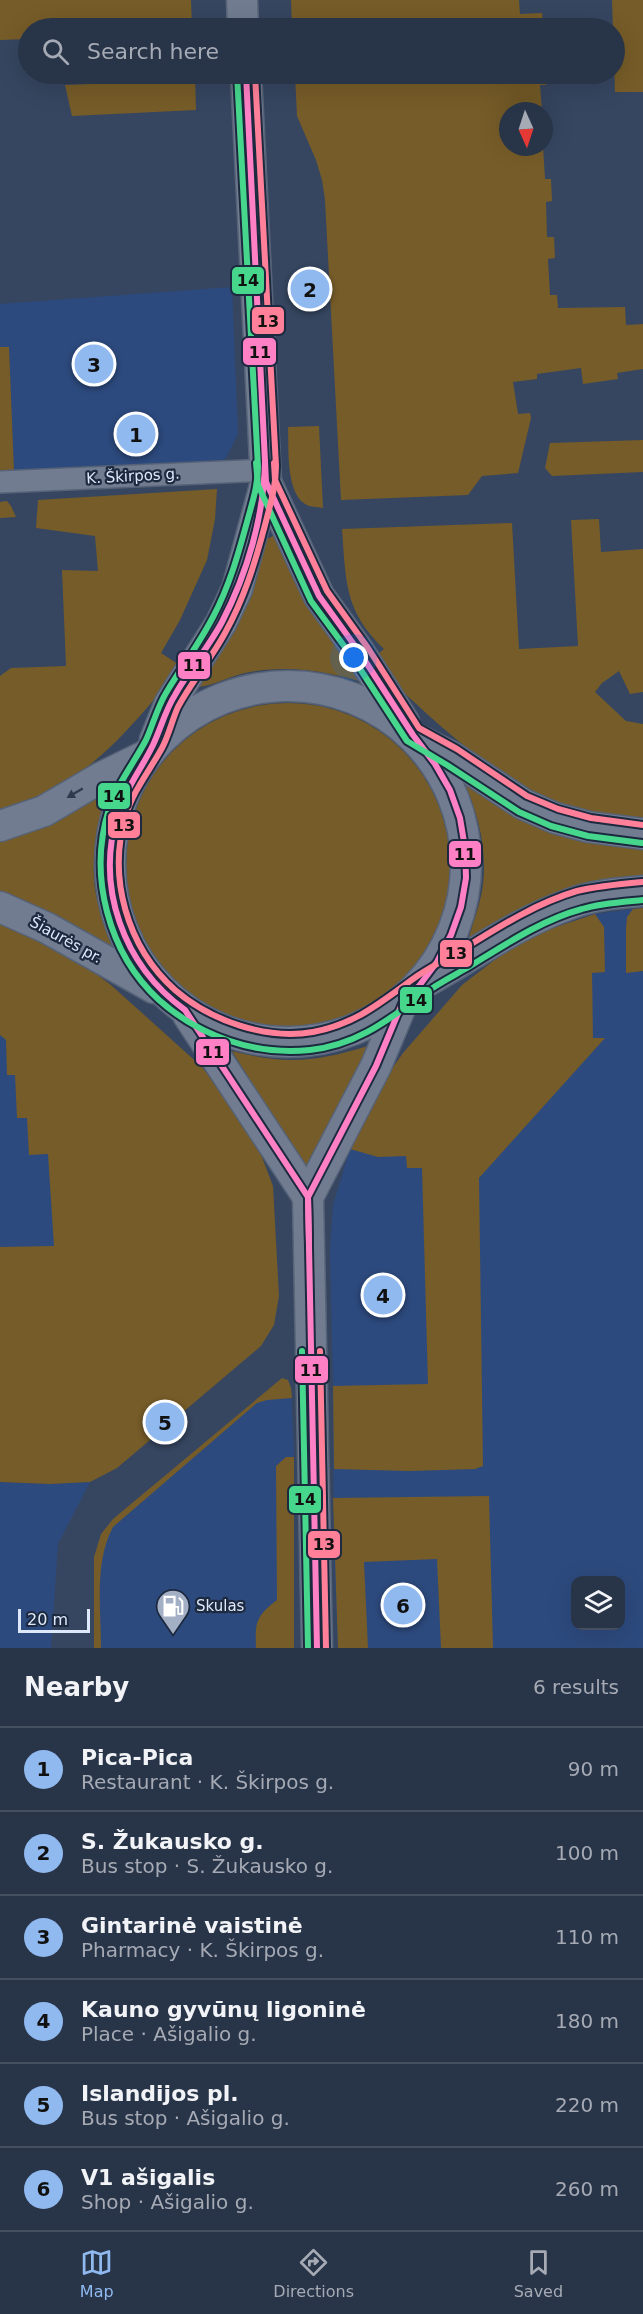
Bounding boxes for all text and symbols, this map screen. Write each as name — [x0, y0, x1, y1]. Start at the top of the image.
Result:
search box — [18, 18, 625, 84]
icon: search — [39, 35, 72, 68]
text: Search here — [87, 39, 219, 64]
north arrow — [499, 102, 553, 156]
line badge: 14 — [231, 266, 265, 295]
pin: 2 — [290, 266, 330, 312]
text: 14 — [237, 271, 259, 290]
line badge: 13 — [251, 306, 285, 335]
text: 13 — [257, 312, 279, 331]
line badge: 11 — [242, 337, 277, 366]
pin: 3 — [74, 342, 113, 386]
text: 11 — [249, 343, 271, 362]
pin: 1 — [116, 412, 156, 456]
street label: K. Škirpos g. — [86, 464, 180, 487]
your location — [339, 643, 368, 672]
line badge: 11 — [177, 651, 211, 680]
text: 11 — [183, 656, 205, 675]
line badge: 14 — [97, 782, 131, 810]
text: 14 — [103, 787, 125, 806]
one-way arrow — [66, 788, 83, 798]
line badge: 13 — [107, 811, 141, 839]
text: 13 — [113, 816, 135, 835]
line badge: 11 — [448, 840, 482, 868]
text: 11 — [454, 845, 476, 864]
street label: Šiaurės pr. — [27, 912, 106, 967]
line badge: 13 — [439, 939, 473, 968]
text: 13 — [445, 944, 467, 963]
line badge: 14 — [399, 986, 433, 1014]
text: 14 — [405, 991, 427, 1010]
line badge: 11 — [195, 1038, 230, 1066]
text: 11 — [202, 1043, 224, 1062]
pin: 4 — [364, 1272, 403, 1318]
line badge: 11 — [294, 1355, 329, 1384]
text: 11 — [300, 1361, 322, 1380]
pin: 5 — [146, 1400, 184, 1444]
line badge: 14 — [288, 1485, 322, 1514]
text: 14 — [294, 1490, 316, 1509]
line badge: 13 — [307, 1530, 341, 1559]
text: 13 — [313, 1535, 335, 1554]
map controls — [571, 1576, 625, 1630]
button: layers — [571, 1576, 625, 1630]
pin: 6 — [384, 1582, 422, 1628]
fuel station icon: Skulas — [155, 1588, 191, 1635]
place label: Skulas — [196, 1597, 245, 1615]
scale bar — [18, 1606, 90, 1634]
text: 20 m — [27, 1610, 68, 1629]
text: Nearby — [24, 1672, 129, 1702]
text: 6 results — [533, 1675, 619, 1699]
text: Pica-Pica — [81, 1745, 193, 1770]
text: 1 — [37, 1757, 50, 1781]
text: 90 m — [568, 1757, 619, 1781]
text: Restaurant · K. Škirpos g. — [81, 1770, 334, 1794]
text: S. Žukausko g. — [81, 1829, 264, 1854]
text: 2 — [37, 1841, 50, 1865]
text: 100 m — [555, 1841, 619, 1865]
text: Bus stop · S. Žukausko g. — [81, 1854, 333, 1878]
text: Gintarinė vaistinė — [81, 1913, 303, 1938]
text: 3 — [37, 1925, 50, 1949]
text: 110 m — [555, 1925, 619, 1949]
text: Pharmacy · K. Škirpos g. — [81, 1938, 324, 1962]
text: Kauno gyvūnų ligoninė — [81, 1997, 366, 2022]
text: 4 — [37, 2009, 50, 2033]
text: 180 m — [555, 2009, 619, 2033]
text: Place · Ašigalio g. — [81, 2022, 257, 2046]
text: Islandijos pl. — [81, 2081, 239, 2106]
text: 5 — [37, 2093, 50, 2117]
text: 220 m — [555, 2093, 619, 2117]
text: Bus stop · Ašigalio g. — [81, 2106, 290, 2130]
text: V1 ašigalis — [81, 2165, 215, 2190]
text: 6 — [37, 2177, 50, 2201]
text: 260 m — [555, 2177, 619, 2201]
text: Shop · Ašigalio g. — [81, 2190, 254, 2214]
tab: Map — [80, 2246, 114, 2301]
tab: Directions — [273, 2246, 354, 2301]
tab: Saved — [514, 2246, 563, 2301]

